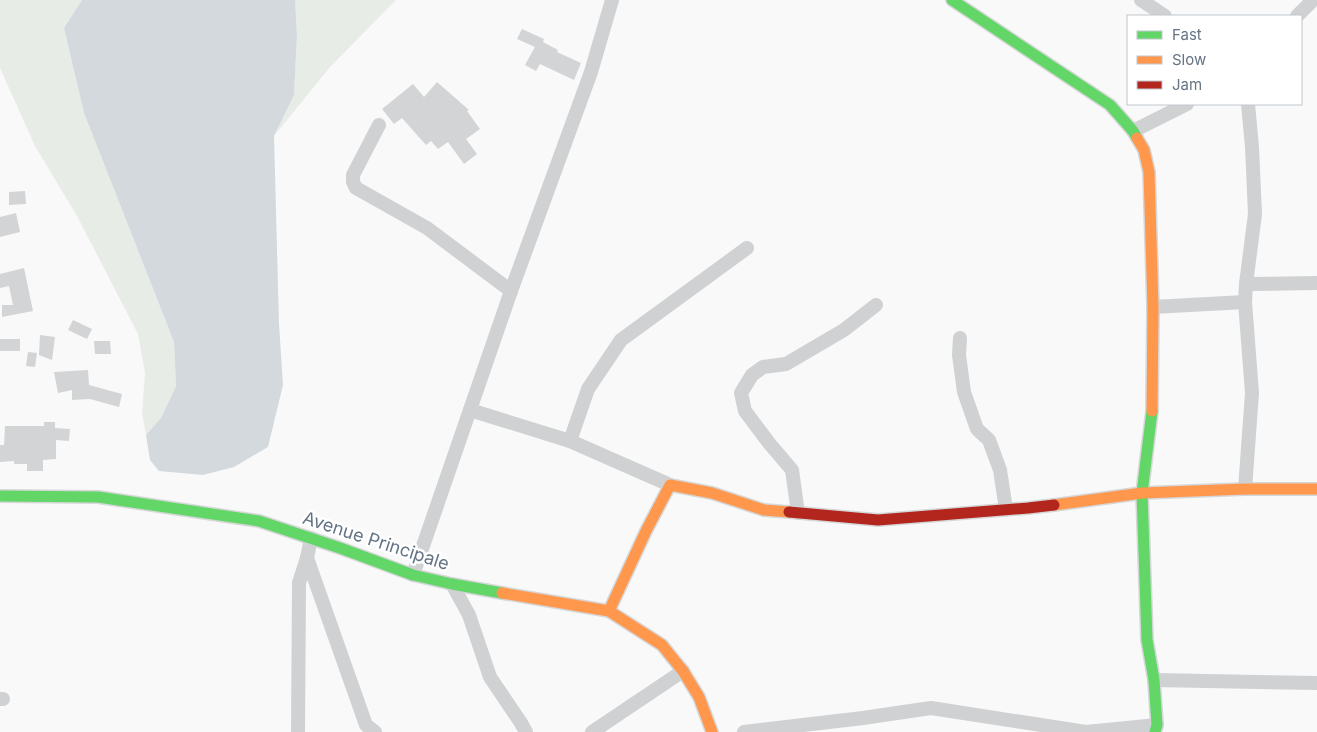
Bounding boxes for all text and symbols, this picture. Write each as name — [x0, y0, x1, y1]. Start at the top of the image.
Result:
legend — [1127, 15, 1302, 105]
text: Fast — [1172, 25, 1202, 44]
text: Slow — [1172, 50, 1206, 69]
text: Jam — [1172, 75, 1202, 94]
street label: Avenue Principale — [300, 507, 452, 574]

